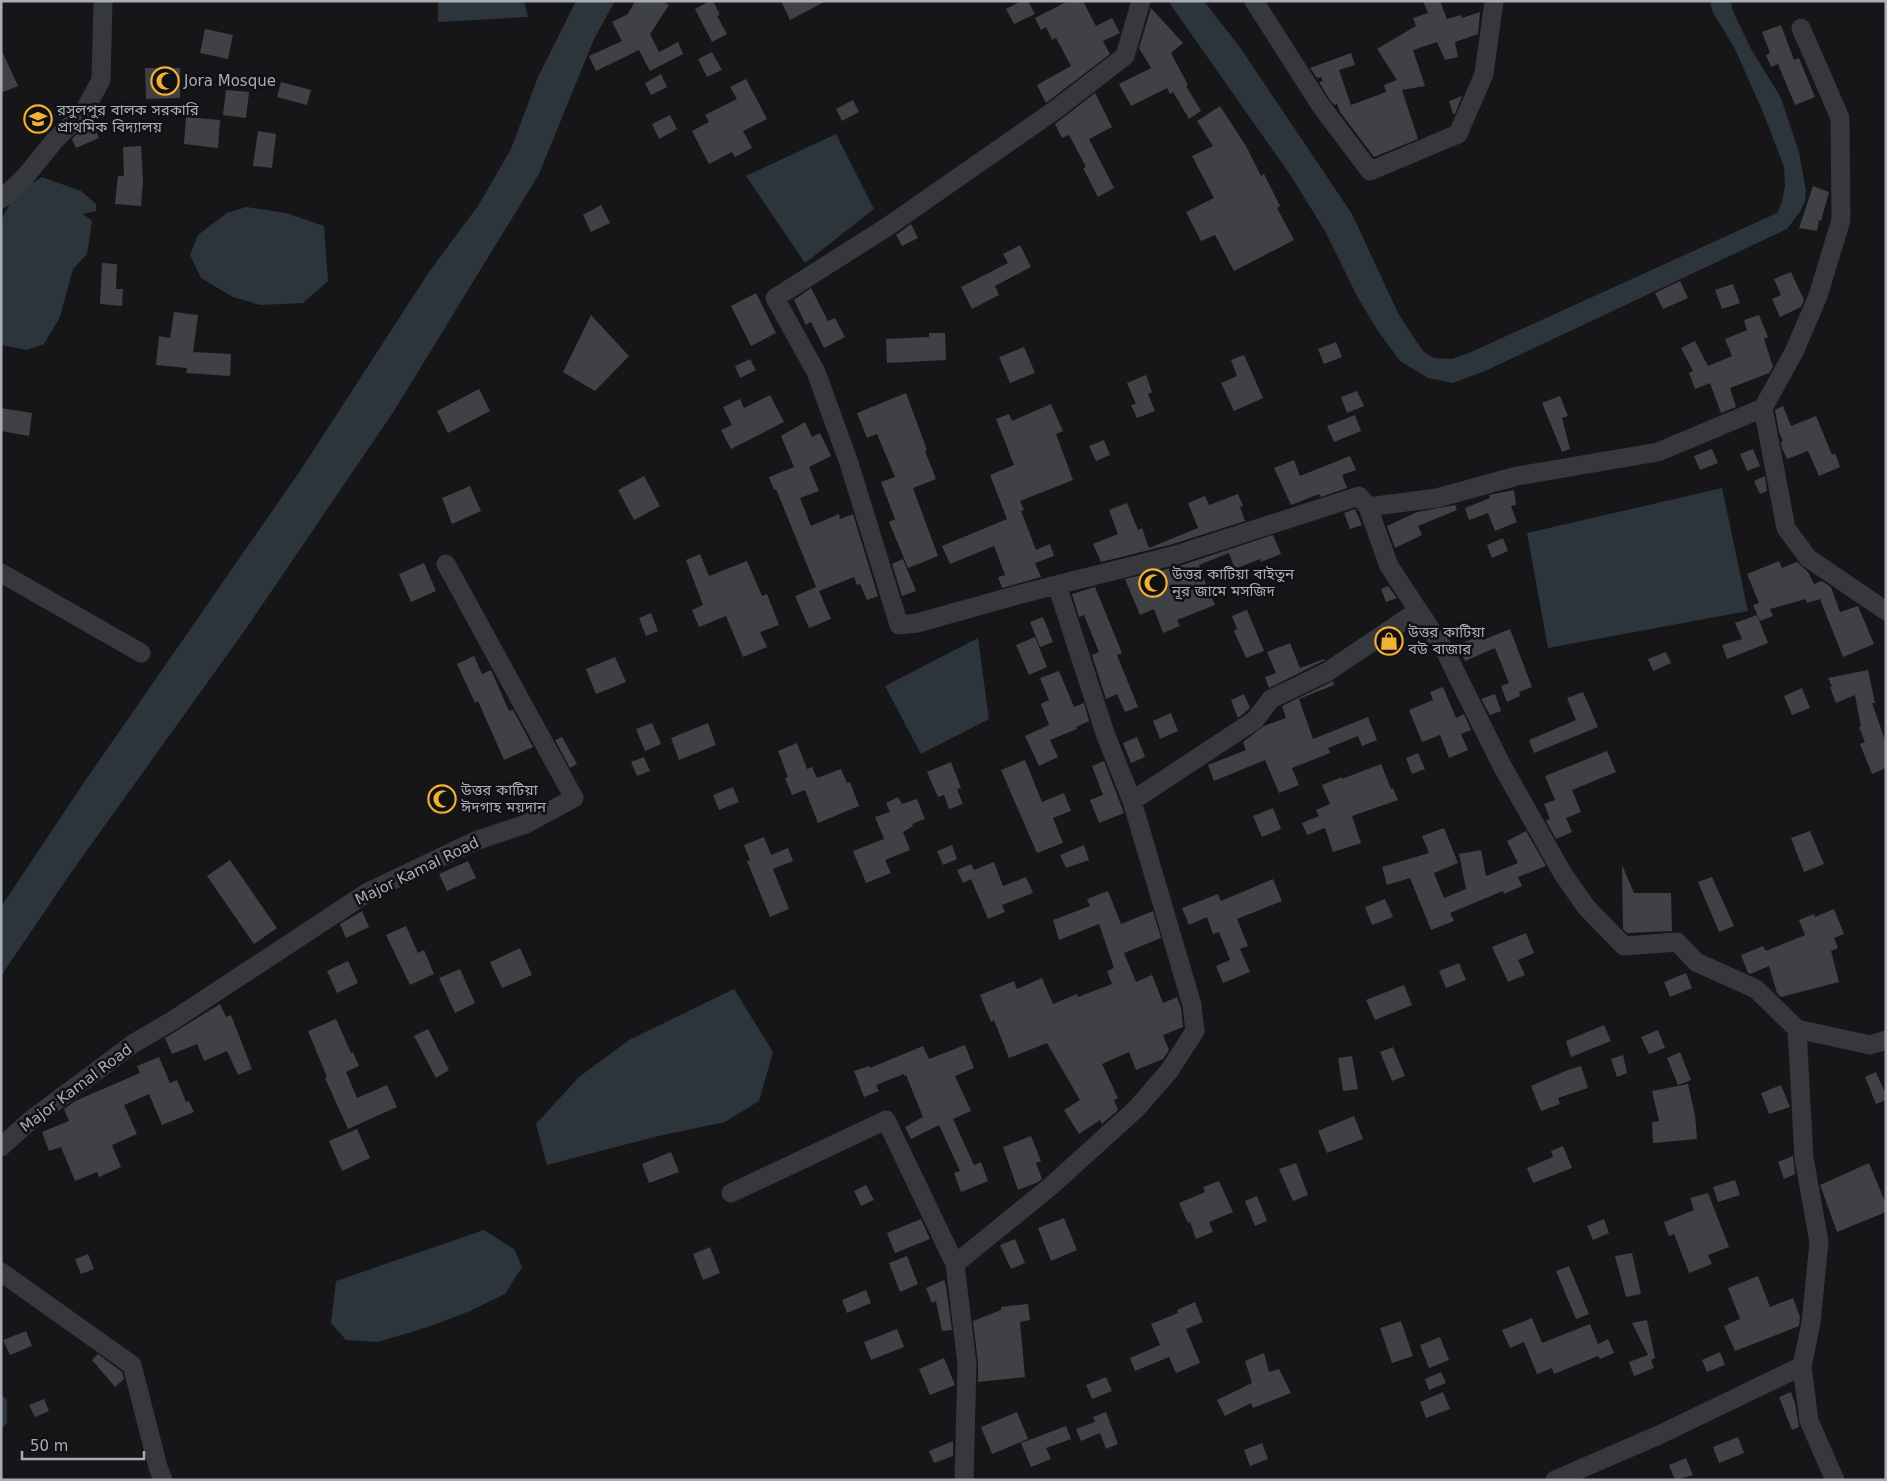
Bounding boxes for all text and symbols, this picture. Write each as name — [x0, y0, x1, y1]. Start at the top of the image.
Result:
mosque icon: Jora Mosque — [150, 66, 180, 96]
place label: Jora Mosque — [183, 72, 276, 90]
place label: রসুলপুর বালক সরকারি প্রাথমিক বিদ্যালয় — [56, 101, 200, 136]
school or university icon: রসুলপুর বালক সরকারি প্রাথমিক বিদ্যালয় — [23, 104, 53, 134]
place label: উত্তর কাটিয়া বাইতুন নূর জামে মসজিদ — [1171, 565, 1295, 600]
mosque icon: উত্তর কাটিয়া বাইতুন নূর জামে মসজিদ — [1138, 568, 1168, 598]
place label: উত্তর কাটিয়া বউ বাজার — [1407, 623, 1486, 658]
shop icon: উত্তর কাটিয়া বউ বাজার — [1374, 626, 1404, 656]
place label: উত্তর কাটিয়া ঈদগাহ ময়দান — [460, 781, 547, 816]
mosque icon: উত্তর কাটিয়া ঈদগাহ ময়দান — [427, 784, 457, 814]
street label: Major Kamal Road — [352, 833, 482, 909]
street label: Major Kamal Road — [16, 1040, 136, 1136]
scale bar — [22, 1428, 145, 1460]
text: 50 m — [30, 1437, 68, 1455]

